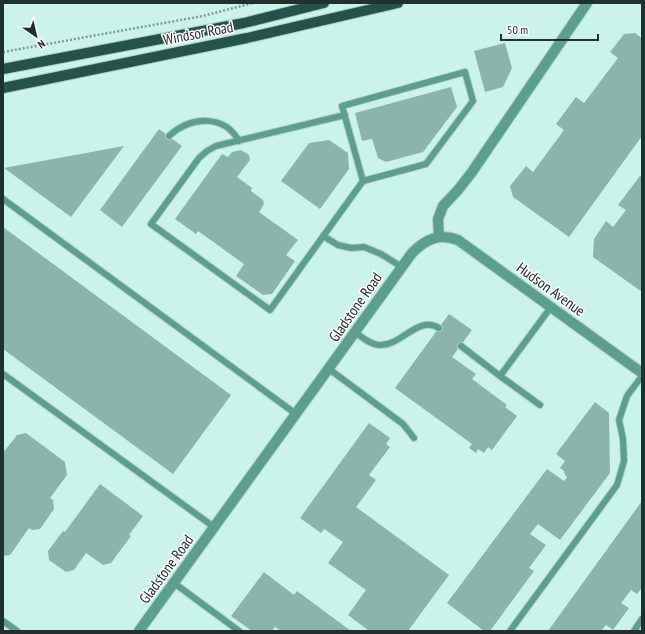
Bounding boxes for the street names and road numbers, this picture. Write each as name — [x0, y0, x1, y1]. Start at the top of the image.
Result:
street label: Windsor Road — [161, 17, 235, 49]
street label: Hudson Avenue — [513, 258, 589, 320]
street label: Gladstone Road — [324, 269, 386, 345]
street label: Gladstone Road — [135, 531, 197, 607]

